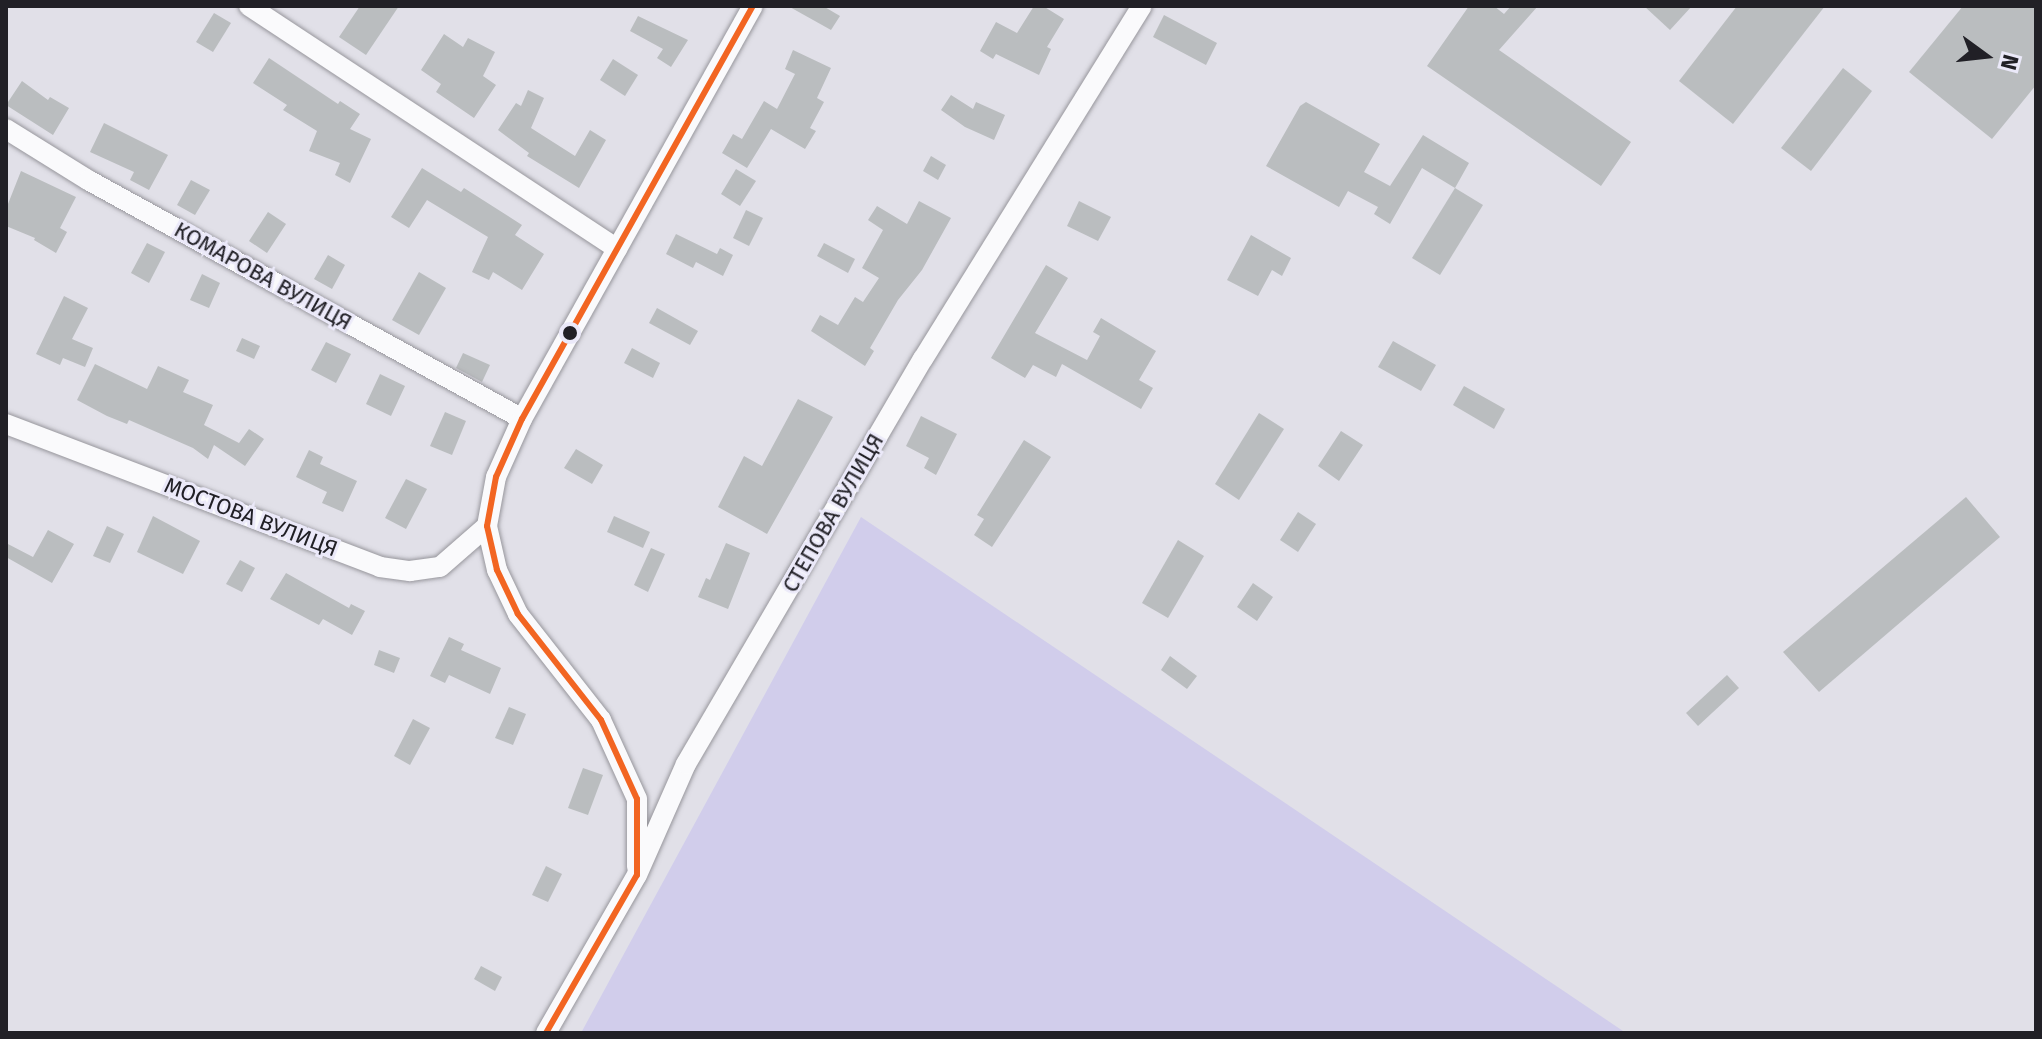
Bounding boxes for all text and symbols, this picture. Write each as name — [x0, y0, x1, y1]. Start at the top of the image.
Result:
north arrow — [1946, 16, 2026, 96]
text: N — [1995, 52, 2025, 73]
street label: КОМАРОВА ВУЛИЦЯ — [170, 216, 356, 336]
unlabelled marker — [562, 325, 578, 341]
street label: СТЕПОВА ВУЛИЦЯ — [777, 429, 889, 597]
street label: МОСТОВА ВУЛИЦЯ — [161, 472, 341, 562]

